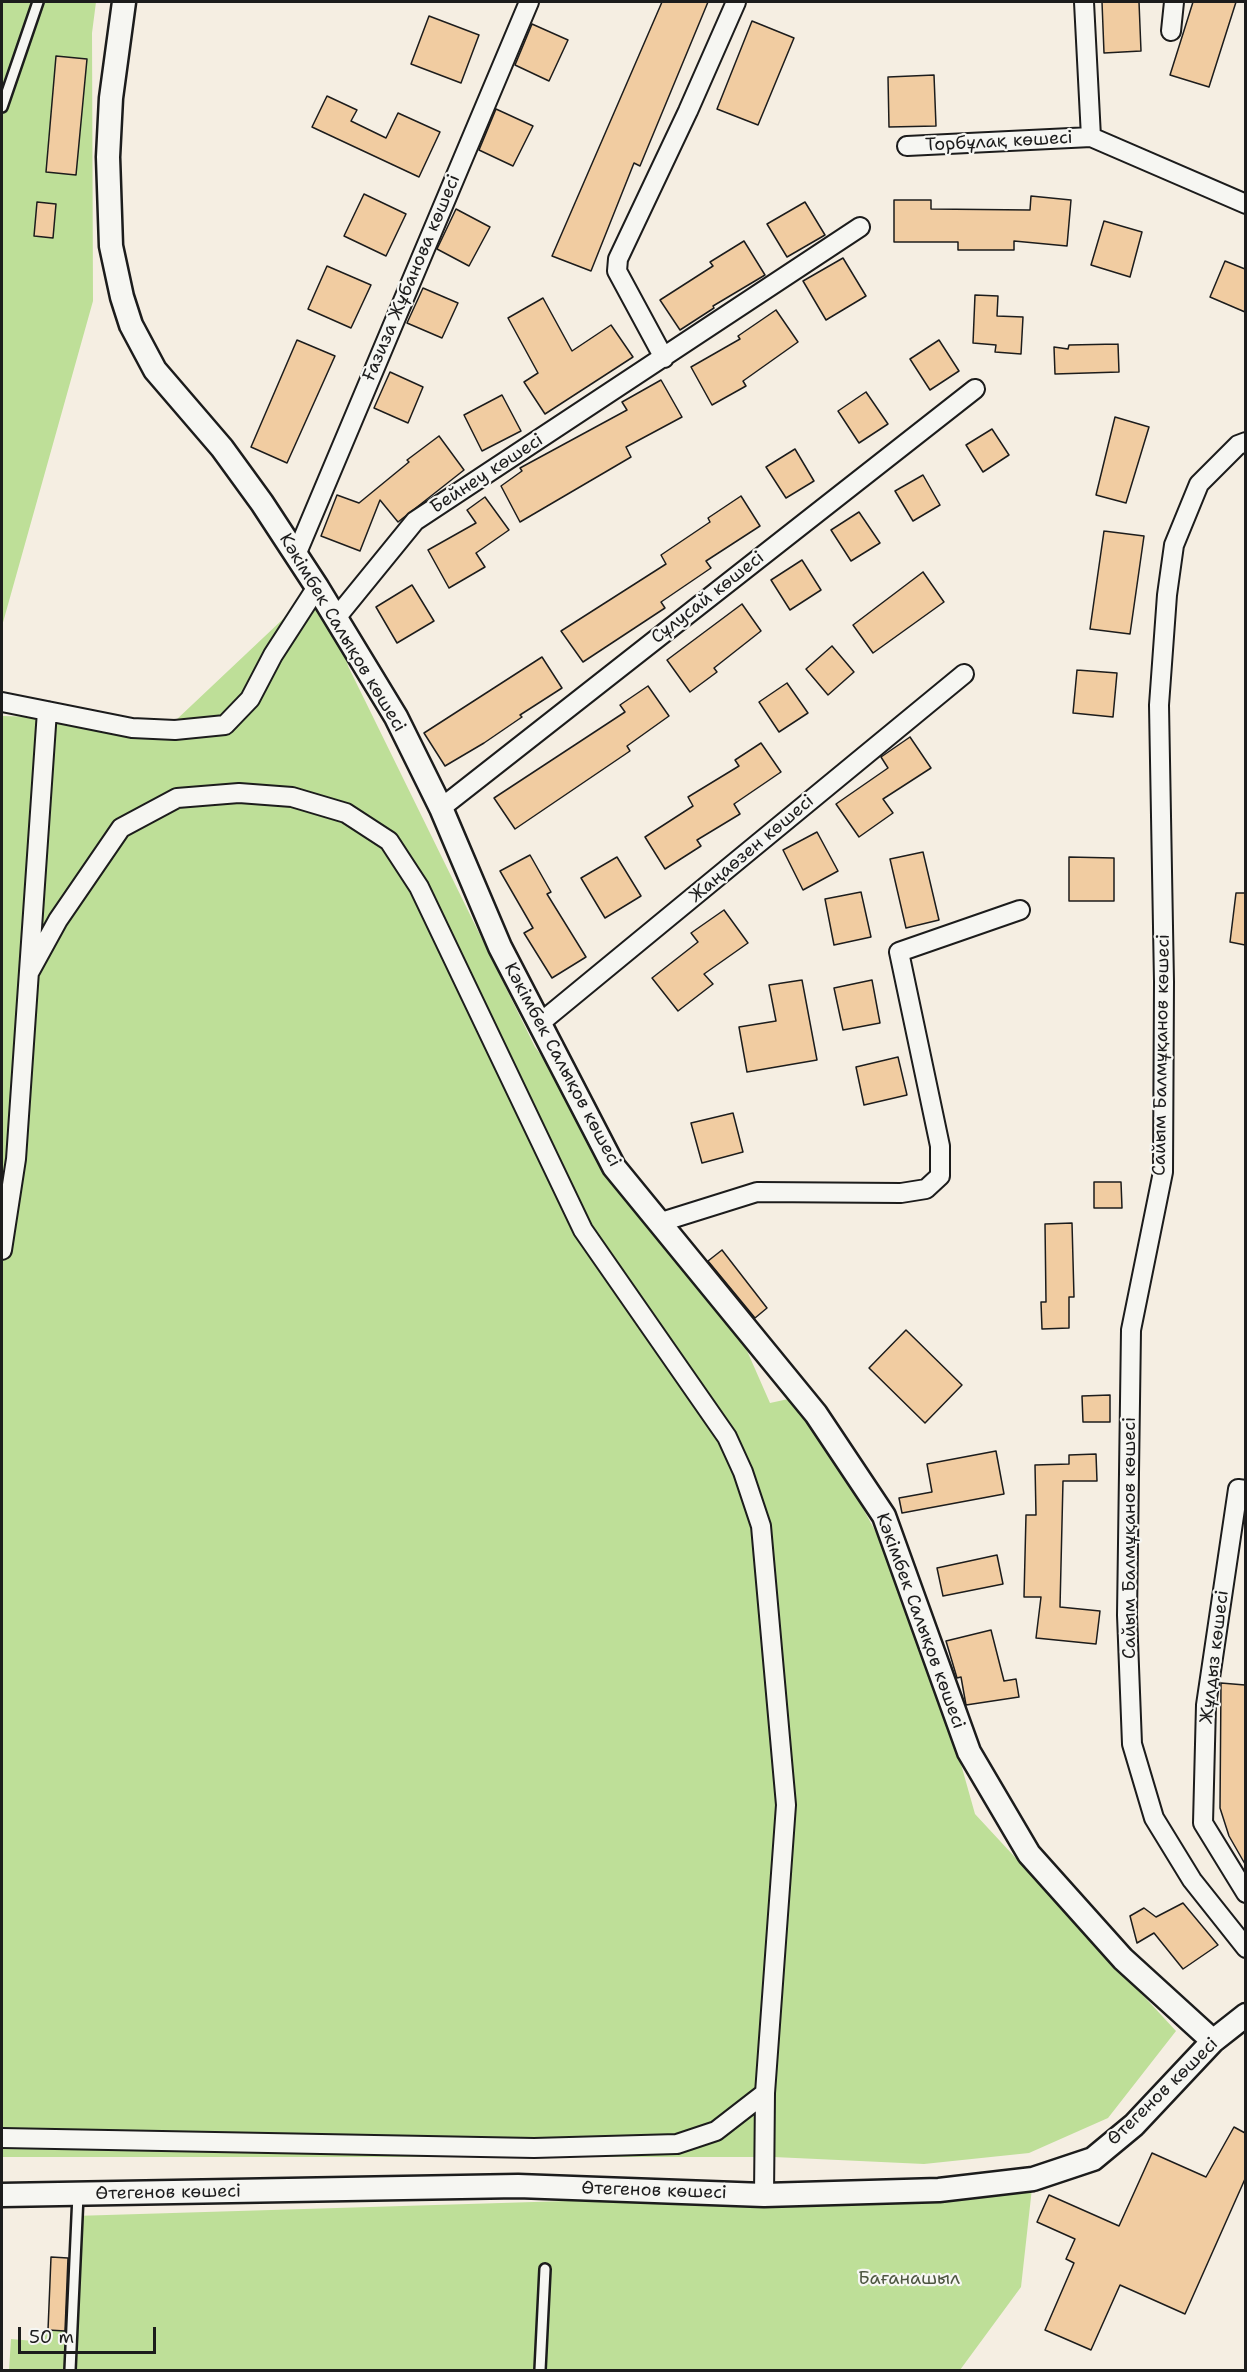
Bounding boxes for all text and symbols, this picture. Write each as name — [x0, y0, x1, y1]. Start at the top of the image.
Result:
street label: Торбұлақ көшесі — [925, 127, 1073, 157]
street label: Ғазиза Жұбанова көшесі — [359, 172, 465, 384]
street label: Бейнеу көшесі — [427, 429, 547, 519]
street label: Кәкімбек Салықов көшесі — [274, 530, 410, 736]
street label: Сұлусай көшесі — [647, 547, 769, 649]
street label: Жаңаөзен көшесі — [685, 791, 819, 907]
street label: Сайым Балмұқанов көшесі — [1149, 934, 1175, 1176]
street label: Кәкімбек Салықов көшесі — [499, 959, 625, 1171]
street label: Сайым Балмұқанов көшесі — [1119, 1417, 1141, 1659]
street label: Кәкімбек Салықов көшесі — [871, 1510, 969, 1732]
street label: Жұлдыз көшесі — [1196, 1589, 1234, 1725]
street label: Өтегенов көшесі — [1103, 2034, 1223, 2150]
street label: Өтегенов көшесі — [581, 2178, 727, 2204]
street label: Өтегенов көшесі — [95, 2181, 241, 2205]
park label: Бағанашыл — [858, 2268, 960, 2290]
scale bar — [21, 2315, 159, 2353]
text: 50 m — [29, 2325, 74, 2349]

